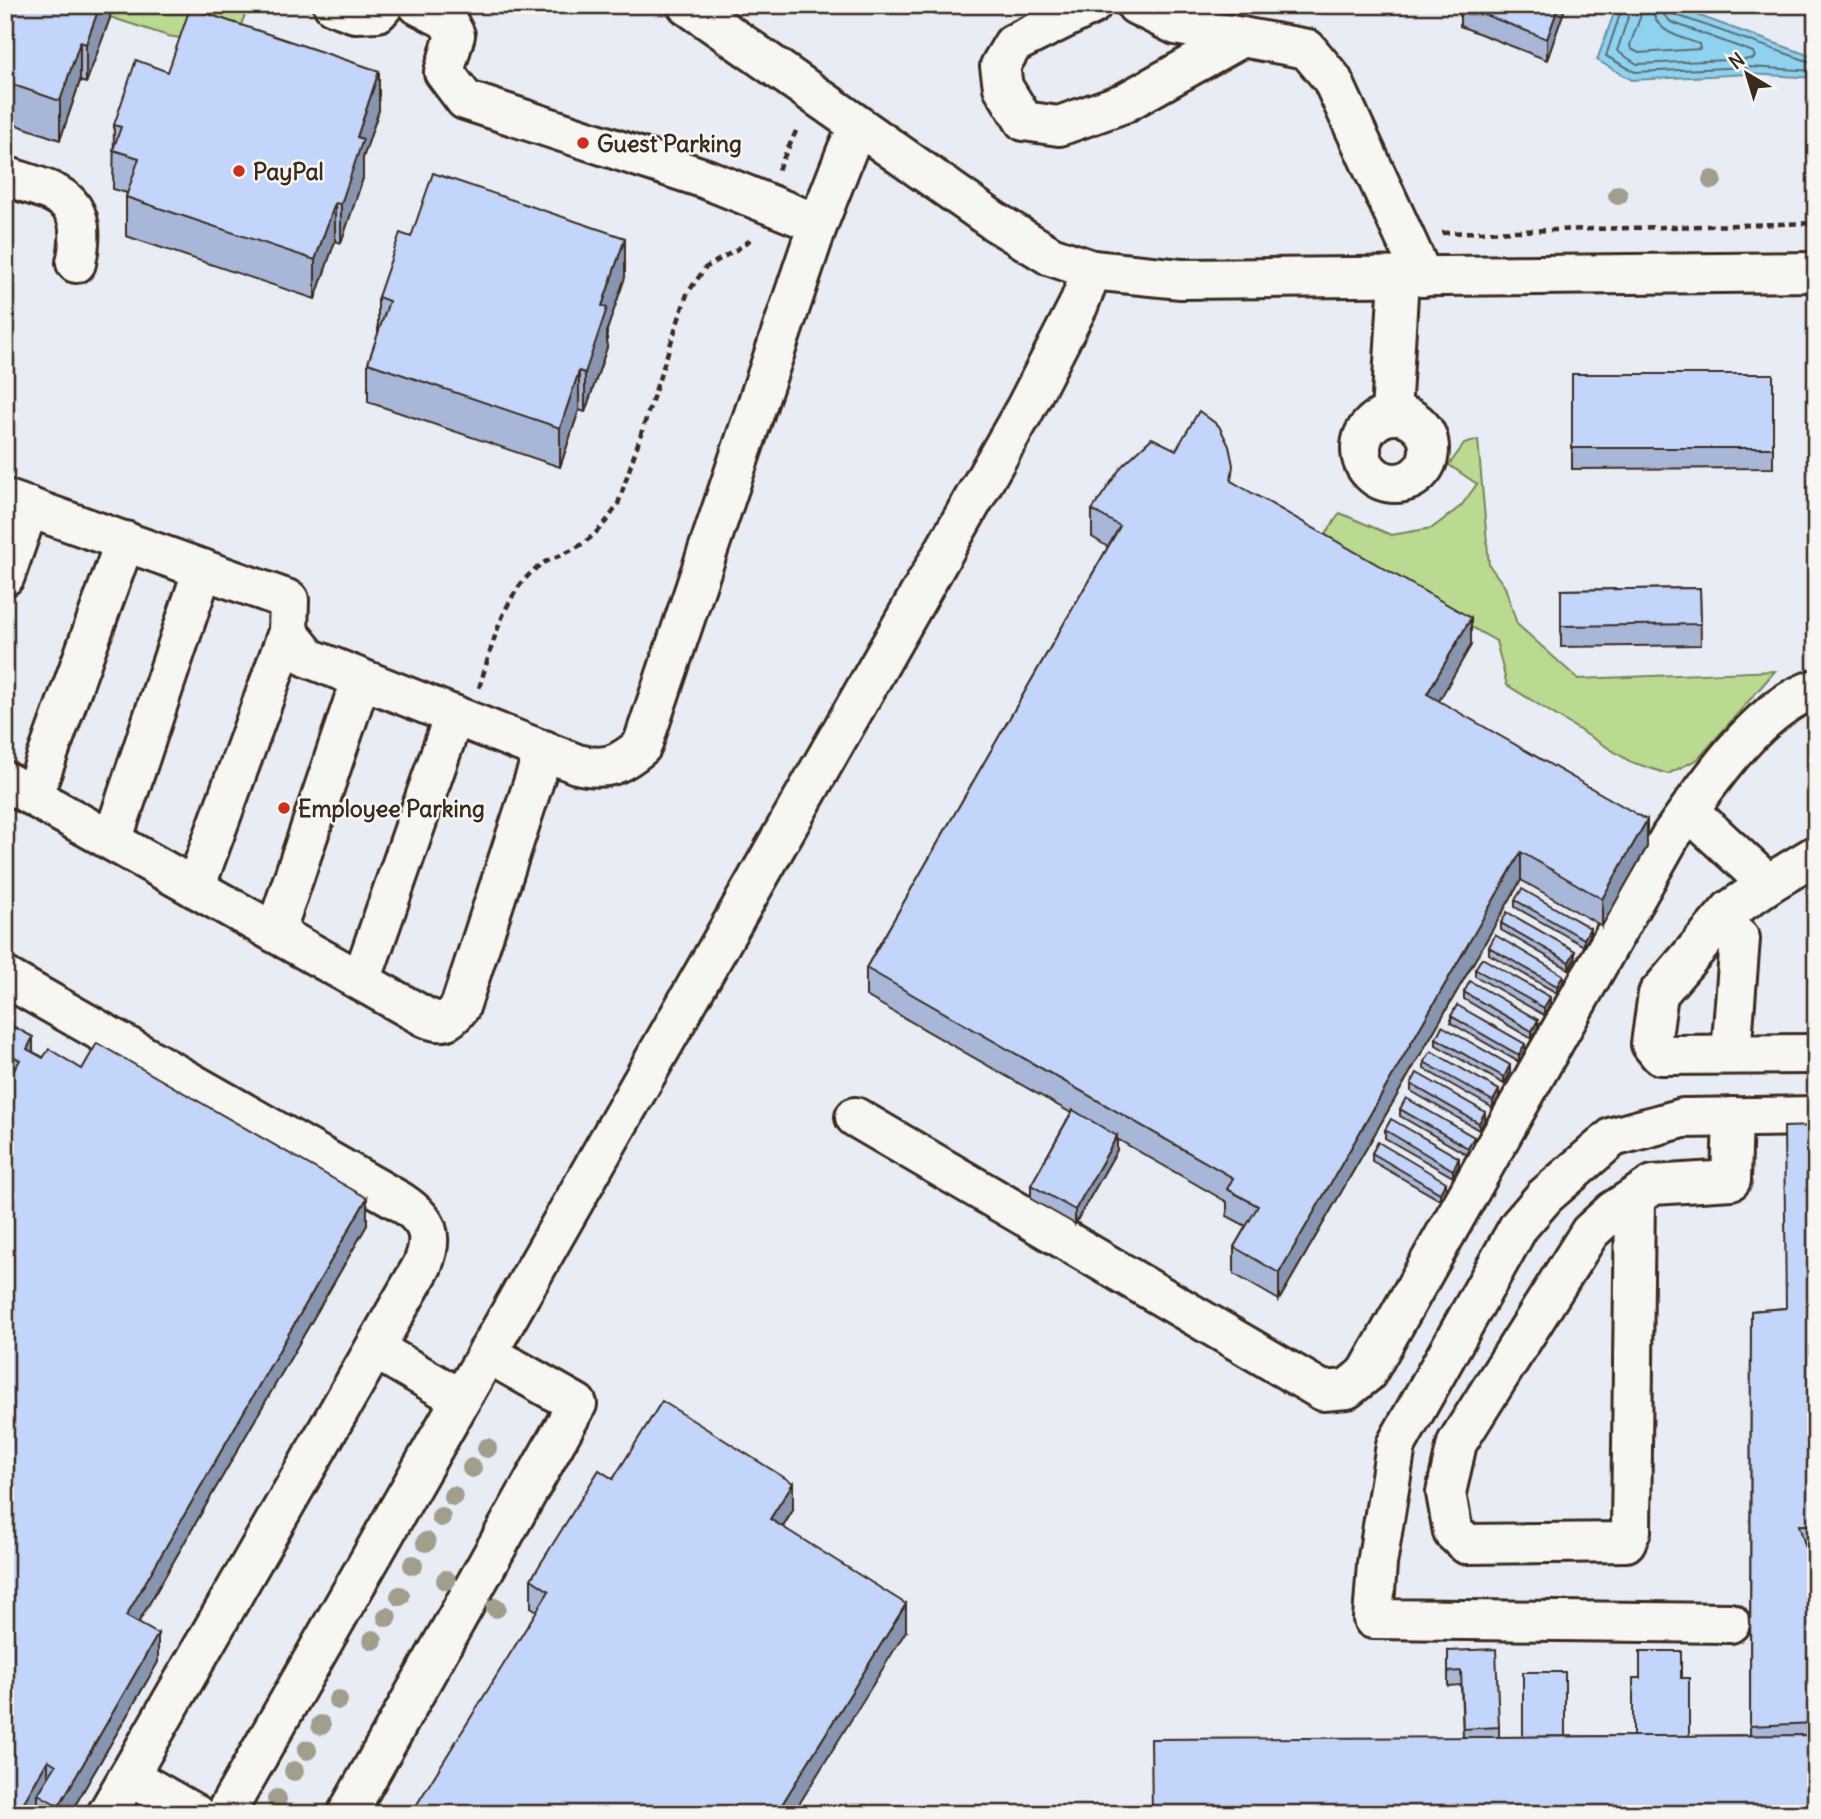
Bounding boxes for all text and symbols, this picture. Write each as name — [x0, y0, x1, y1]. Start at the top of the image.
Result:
north arrow — [1713, 38, 1783, 108]
text: N — [1724, 47, 1749, 74]
place label: Guest Parking — [597, 129, 742, 158]
marker: Guest Parking — [575, 135, 591, 151]
place label: PayPal — [253, 157, 324, 186]
marker: PayPal — [231, 163, 247, 179]
place label: Employee Parking — [298, 794, 485, 823]
marker: Employee Parking — [276, 800, 292, 816]

